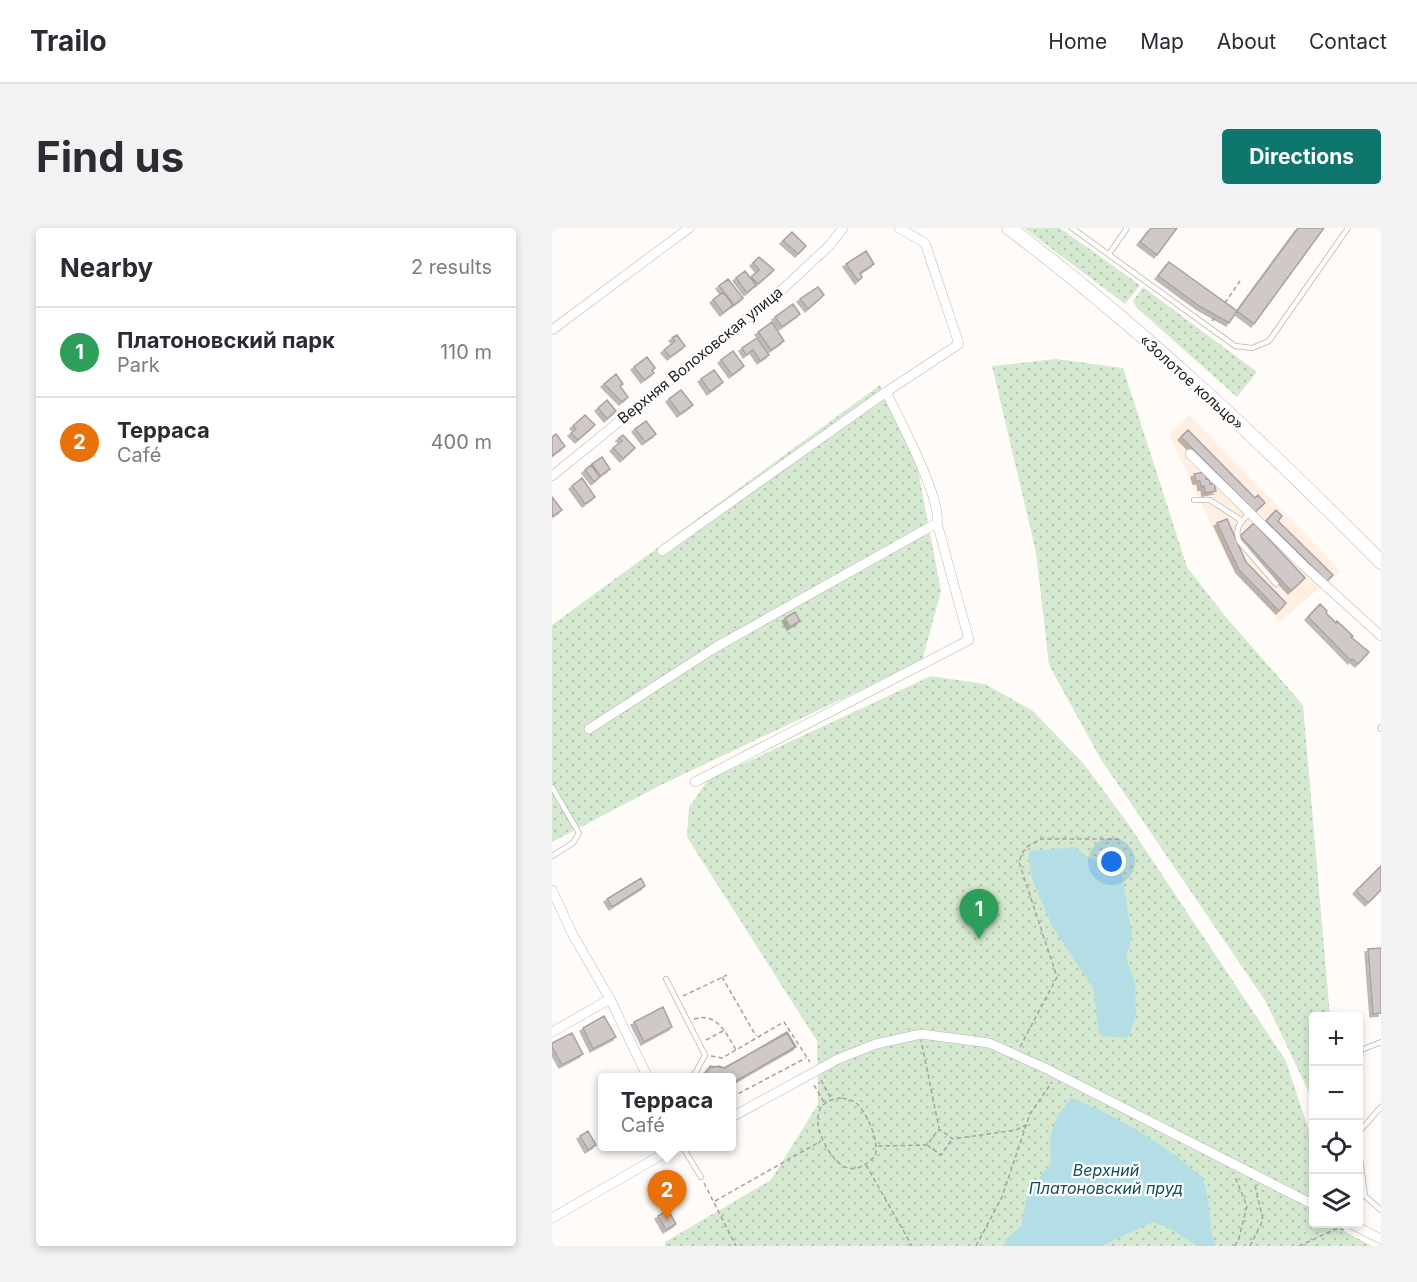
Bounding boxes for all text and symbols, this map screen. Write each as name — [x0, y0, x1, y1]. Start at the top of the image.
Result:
text: Trailo — [30, 24, 107, 58]
text: Home — [1048, 29, 1107, 54]
text: Map — [1140, 29, 1184, 54]
text: About — [1217, 29, 1276, 54]
text: Contact — [1309, 29, 1387, 54]
button: Directions — [1222, 129, 1381, 184]
text: Find us — [36, 131, 184, 182]
text: Nearby — [60, 252, 153, 283]
text: 2 results — [411, 255, 492, 279]
street label: Верхняя Волоховская улица — [614, 282, 786, 428]
text: Платоновский парк — [117, 327, 335, 353]
street label: «Золотое кольцо» — [1136, 330, 1248, 434]
text: 1 — [75, 340, 84, 364]
text: 110 m — [440, 340, 492, 364]
text: Park — [117, 353, 160, 377]
text: Терраса — [117, 417, 210, 443]
text: 2 — [73, 430, 86, 454]
text: 400 m — [431, 430, 492, 454]
text: Café — [117, 443, 161, 467]
your location — [1097, 847, 1126, 876]
pin: 1 — [960, 890, 998, 939]
map controls — [1309, 1012, 1363, 1228]
button: + — [1309, 1012, 1363, 1066]
button: − — [1309, 1066, 1363, 1120]
popup — [598, 1073, 736, 1151]
text: Терраса — [621, 1087, 713, 1113]
text: Café — [621, 1113, 665, 1137]
button: locate — [1309, 1120, 1363, 1174]
water label: Верхний Платоновский пруд — [1029, 1160, 1183, 1198]
pin: 2 — [648, 1170, 686, 1220]
button: layers — [1309, 1174, 1363, 1228]

